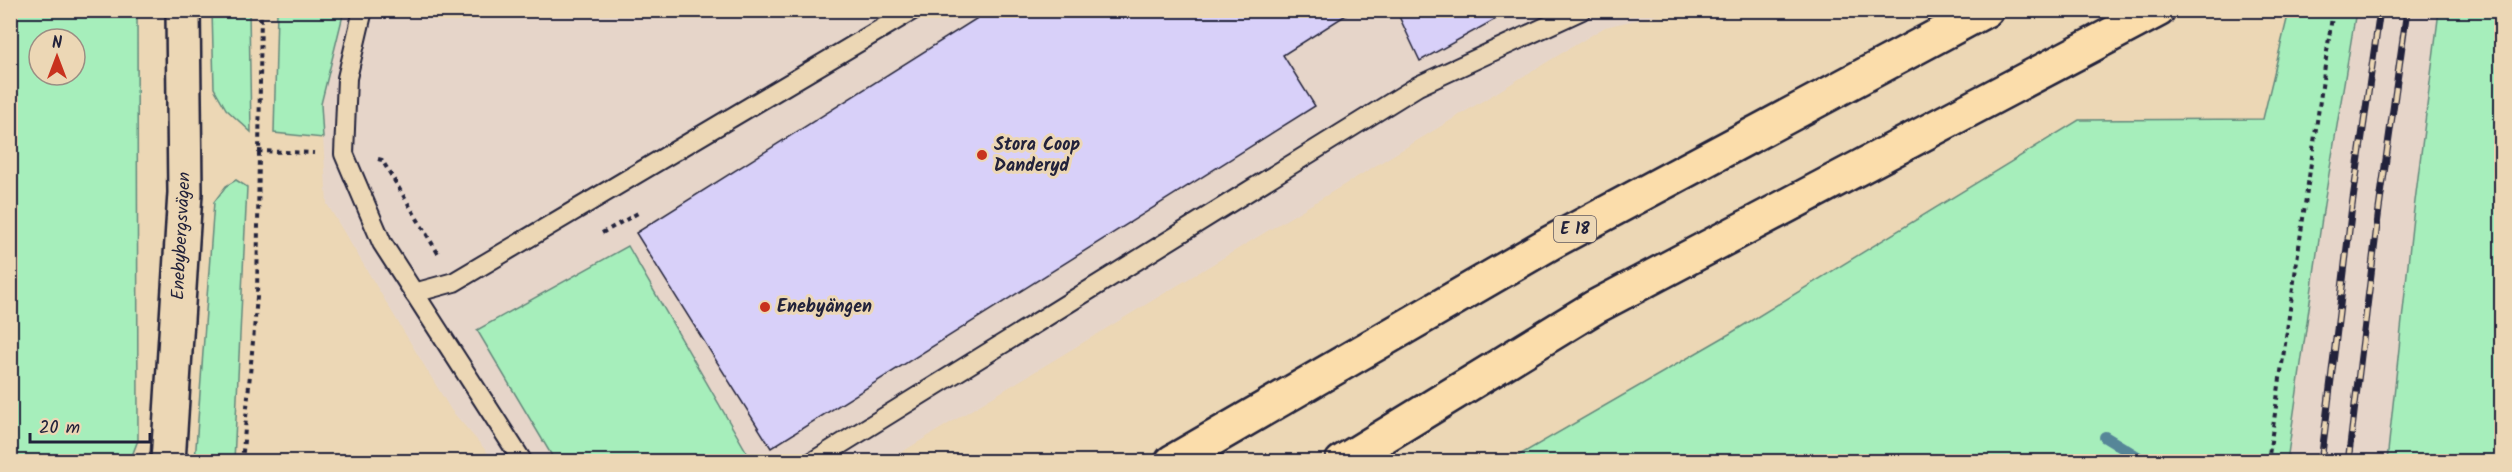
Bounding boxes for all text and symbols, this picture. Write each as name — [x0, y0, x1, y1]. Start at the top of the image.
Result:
north arrow — [27, 27, 87, 87]
text: N — [52, 31, 62, 56]
place label: Stora Coop Danderyd — [994, 131, 1080, 181]
marker: Stora Coop Danderyd — [975, 148, 989, 162]
street label: Enebybergsvägen — [164, 171, 200, 301]
road number: E 18 — [1554, 216, 1596, 242]
place label: Enebyängen — [777, 293, 872, 322]
marker: Enebyängen — [758, 300, 772, 314]
scale bar — [30, 406, 150, 444]
text: 20 m — [39, 414, 80, 443]

